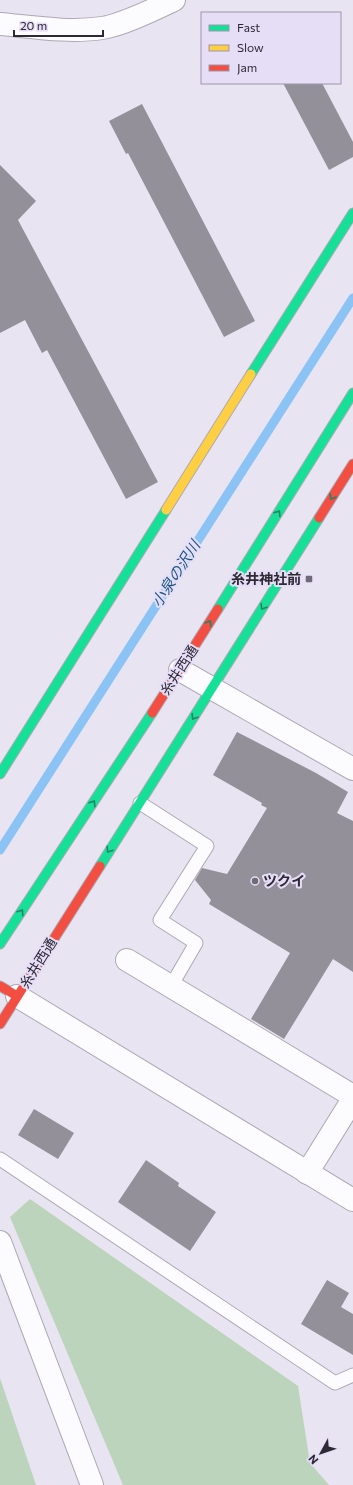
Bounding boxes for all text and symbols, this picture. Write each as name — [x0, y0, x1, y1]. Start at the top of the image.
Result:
scale bar — [14, 12, 103, 38]
legend — [201, 12, 341, 84]
text: 20 m — [20, 18, 47, 32]
text: Fast — [237, 20, 260, 34]
text: Slow — [237, 40, 264, 54]
text: Jam — [237, 60, 257, 75]
one-way arrow — [329, 493, 337, 500]
one-way arrow — [273, 510, 281, 517]
water label: 小泉の沢川 — [147, 535, 204, 610]
place label: 糸井神社前 — [231, 570, 301, 587]
marker: 糸井神社前 — [304, 574, 314, 584]
one-way arrow — [260, 603, 268, 610]
one-way arrow — [204, 621, 211, 628]
street label: 糸井西通 — [156, 642, 201, 698]
one-way arrow — [191, 713, 198, 720]
one-way arrow — [88, 800, 95, 807]
one-way arrow — [107, 846, 114, 853]
place label: ツクイ — [263, 872, 305, 889]
marker: ツクイ — [250, 876, 260, 886]
one-way arrow — [17, 909, 24, 916]
street label: 糸井西通 — [16, 934, 60, 991]
north arrow — [301, 1433, 341, 1473]
text: N — [305, 1452, 321, 1467]

